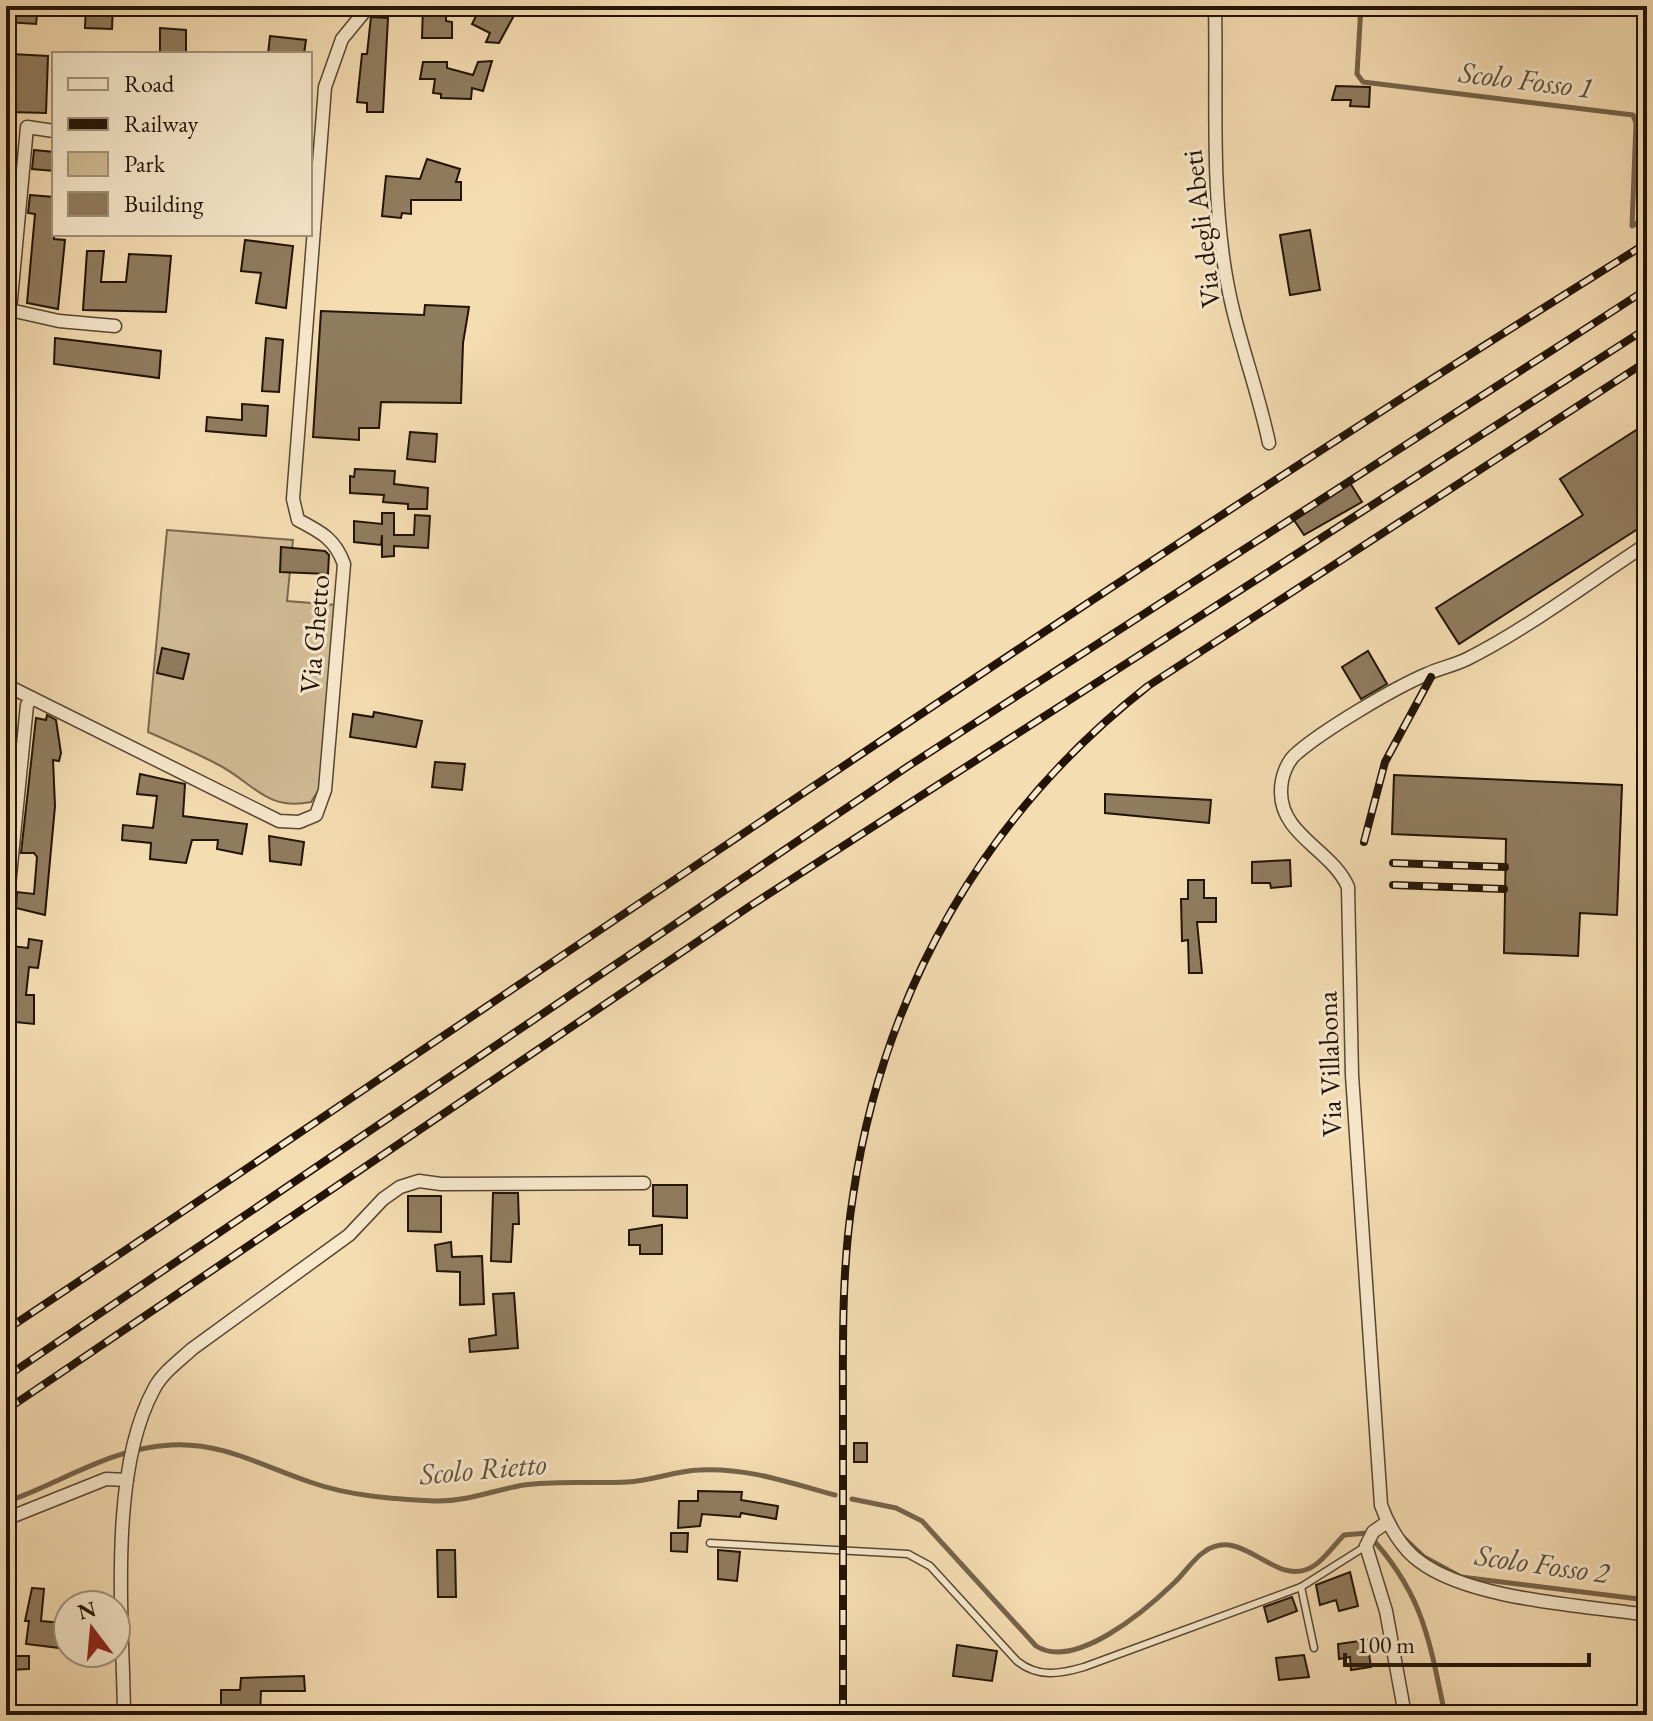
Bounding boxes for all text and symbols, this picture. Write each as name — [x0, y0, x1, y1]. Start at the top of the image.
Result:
legend — [52, 52, 312, 236]
water label: Scolo Fosso 1 — [1456, 52, 1595, 107]
text: Road — [124, 68, 175, 99]
text: Railway — [124, 108, 199, 139]
text: Park — [124, 148, 166, 179]
street label: Via degli Abeti — [1173, 148, 1229, 310]
text: Building — [124, 188, 204, 219]
street label: Via Ghetto — [291, 573, 337, 695]
street label: Via Villabona — [1308, 990, 1350, 1138]
water label: Scolo Rietto — [417, 1444, 548, 1494]
water label: Scolo Fosso 2 — [1472, 1535, 1613, 1592]
north arrow — [52, 1589, 132, 1669]
text: N — [74, 1594, 99, 1627]
scale bar — [1345, 1617, 1589, 1667]
text: 100 m — [1357, 1629, 1415, 1660]

